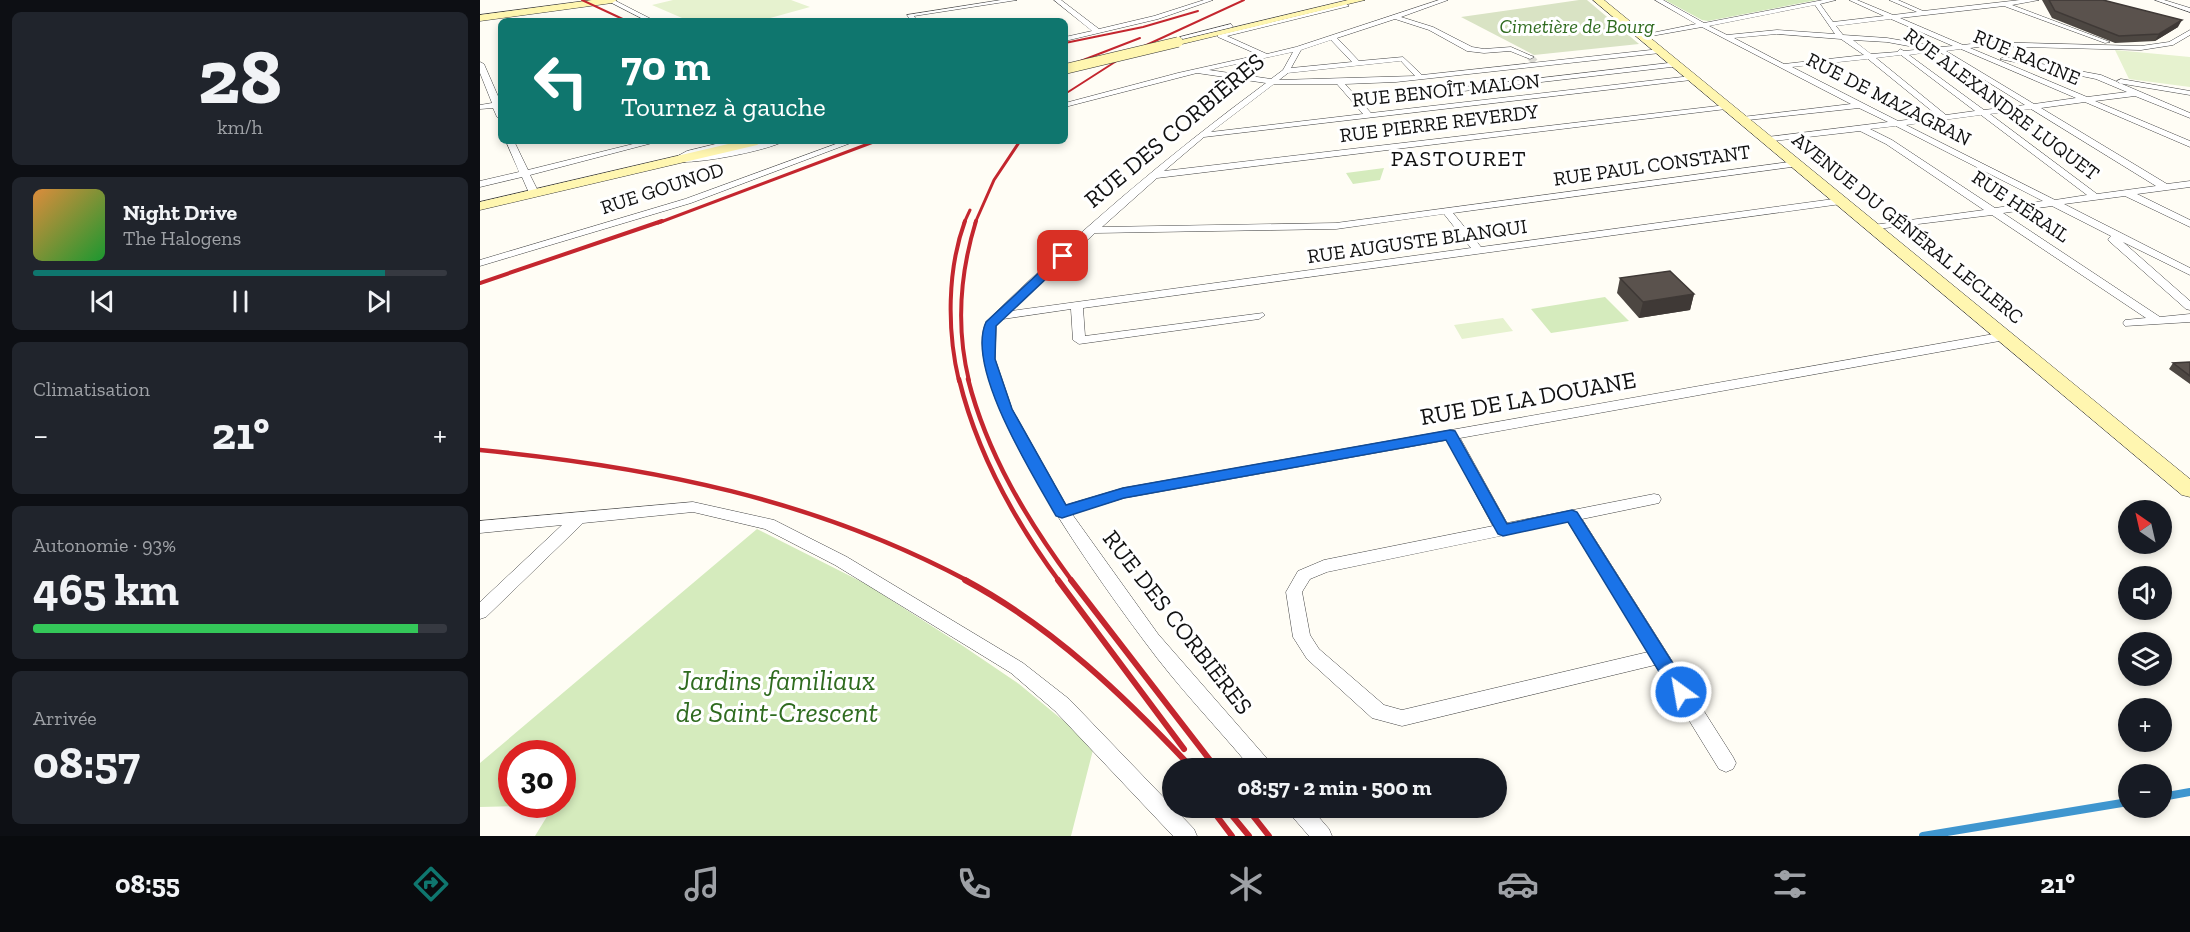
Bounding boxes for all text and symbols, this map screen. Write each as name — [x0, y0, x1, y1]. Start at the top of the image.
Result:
park label: Cimetière de Bourg — [1500, 14, 1655, 38]
street label: RUE ALEXANDRE LUQUET — [1900, 23, 2104, 185]
street label: RUE RACINE — [1970, 24, 2084, 90]
text: 28 — [198, 29, 282, 123]
text: 70 m — [621, 40, 711, 91]
icon: left — [522, 42, 600, 120]
street label: RUE DES CORBIÈRES — [1078, 46, 1270, 214]
street label: RUE DE MAZAGRAN — [1803, 47, 1975, 151]
street label: RUE BENOÎT MALON — [1351, 68, 1541, 112]
text: Tournez à gauche — [621, 91, 826, 123]
street label: RUE PIERRE REVERDY — [1338, 99, 1541, 147]
text: km/h — [217, 115, 263, 139]
street label: AVENUE DU GÉNÉRAL LECLERC — [1788, 127, 2028, 329]
street label: RUE PAUL CONSTANT — [1552, 139, 1752, 191]
district label: PASTOURET — [1391, 145, 1527, 172]
street label: RUE GOUNOD — [597, 157, 727, 219]
street label: RUE HÉRAIL — [1968, 165, 2074, 247]
text: Night Drive — [123, 199, 237, 226]
street label: RUE AUGUSTE BLANQUI — [1306, 214, 1528, 268]
text: The Halogens — [123, 226, 241, 250]
pin — [1037, 230, 1088, 281]
icon: arrive — [1046, 239, 1079, 272]
icon: previous — [86, 285, 119, 318]
icon: pause — [224, 285, 257, 318]
icon: next — [362, 285, 395, 318]
street label: RUE DE LA DOUANE — [1418, 365, 1638, 431]
text: Climatisation — [33, 377, 150, 401]
text: 21° — [212, 407, 270, 461]
text: − — [33, 415, 48, 454]
text: + — [433, 415, 447, 454]
north arrow — [2118, 500, 2172, 554]
map controls — [2118, 500, 2172, 818]
street label: RUE DES CORBIÈRES — [1097, 524, 1259, 720]
text: Autonomie · 93% — [33, 533, 176, 557]
text: 465 km — [33, 563, 179, 617]
button: sound — [2118, 566, 2172, 620]
button: layers — [2118, 632, 2172, 686]
position arrow — [1649, 660, 1713, 724]
park label: Jardins familiaux de Saint-Crescent — [676, 664, 879, 729]
button: + — [2118, 698, 2172, 752]
text: Arrivée — [33, 706, 97, 730]
text: 08:57 — [33, 736, 140, 790]
speed limit sign: 30 — [498, 740, 576, 818]
button: − — [2118, 764, 2172, 818]
text: 08:57 · 2 min · 500 m — [1238, 774, 1431, 801]
icon: directions — [410, 863, 452, 905]
icon: music — [681, 863, 723, 905]
icon: phone — [953, 863, 995, 905]
icon: climate — [1225, 863, 1267, 905]
icon: car — [1497, 863, 1539, 905]
icon: filters — [1769, 863, 1811, 905]
text: 08:55 — [115, 868, 180, 900]
text: 21° — [2040, 868, 2075, 900]

